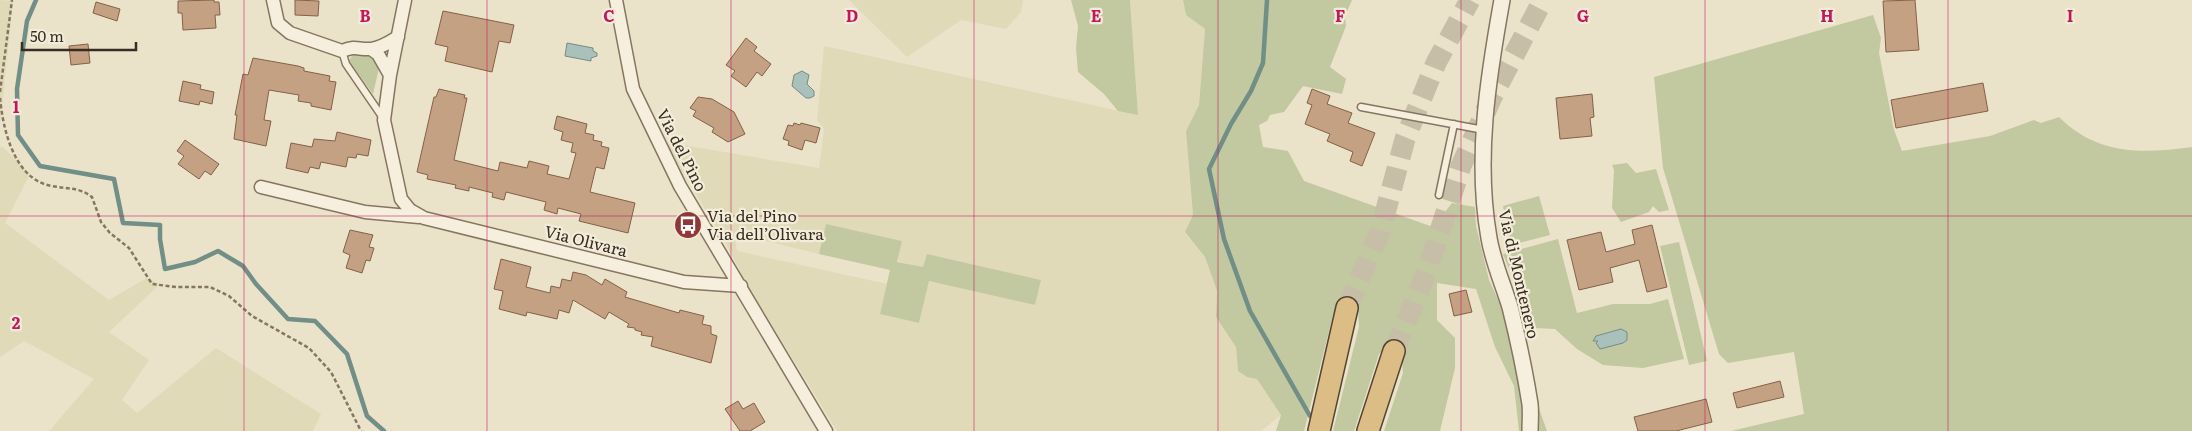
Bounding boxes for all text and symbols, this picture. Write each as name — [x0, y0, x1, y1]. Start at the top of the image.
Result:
text: B — [359, 3, 371, 27]
text: C — [603, 3, 615, 27]
text: D — [846, 3, 858, 27]
text: E — [1091, 3, 1102, 27]
text: F — [1335, 3, 1345, 27]
text: G — [1577, 3, 1589, 27]
text: H — [1820, 3, 1834, 27]
text: I — [2067, 3, 2073, 27]
scale bar — [22, 20, 136, 52]
text: 50 m — [30, 24, 64, 47]
text: 1 — [13, 94, 20, 118]
street label: Via del Pino — [652, 104, 714, 195]
place label: Via del Pino Via dell’Olivara — [707, 203, 824, 245]
street label: Via di Montenero — [1493, 207, 1547, 341]
bus stop icon: Via del Pino Via dell’Olivara — [673, 210, 703, 240]
street label: Via Olivara — [542, 218, 631, 262]
text: 2 — [12, 310, 21, 334]

